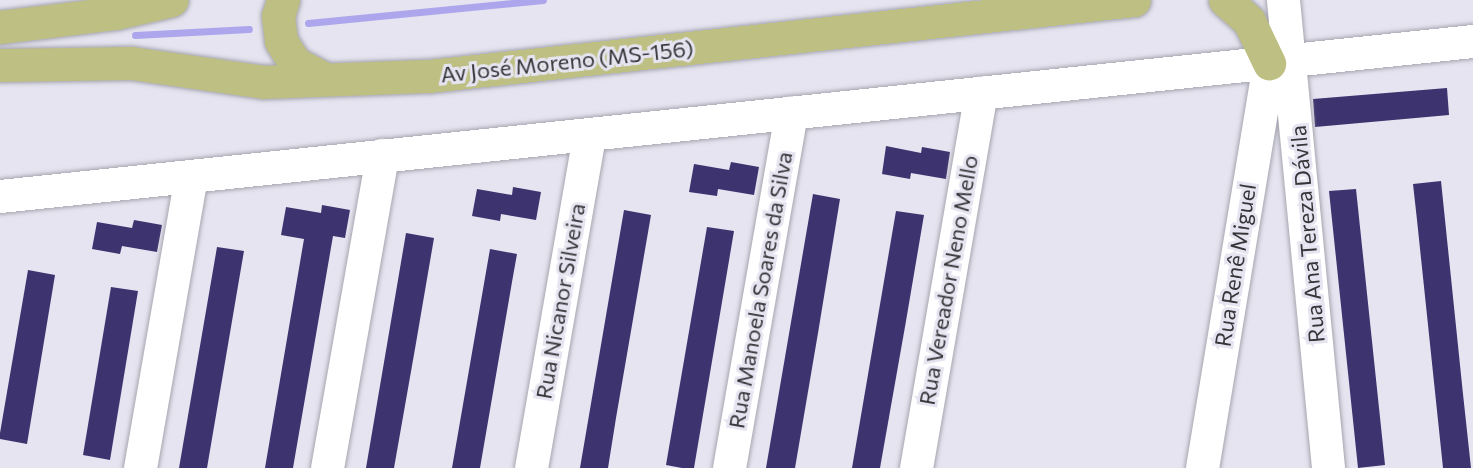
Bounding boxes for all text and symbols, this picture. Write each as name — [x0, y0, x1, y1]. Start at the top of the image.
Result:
street label: Av José Moreno (MS-156) — [439, 35, 695, 87]
street label: Rua Ana Tereza Dávila — [1284, 124, 1330, 344]
street label: Rua Manoela Soares da Silva — [723, 150, 797, 430]
street label: Rua Vereador Neno Mello — [913, 153, 983, 407]
street label: Rua Renê Miguel — [1209, 182, 1261, 348]
street label: Rua Nicanor Silveira — [530, 201, 590, 401]

